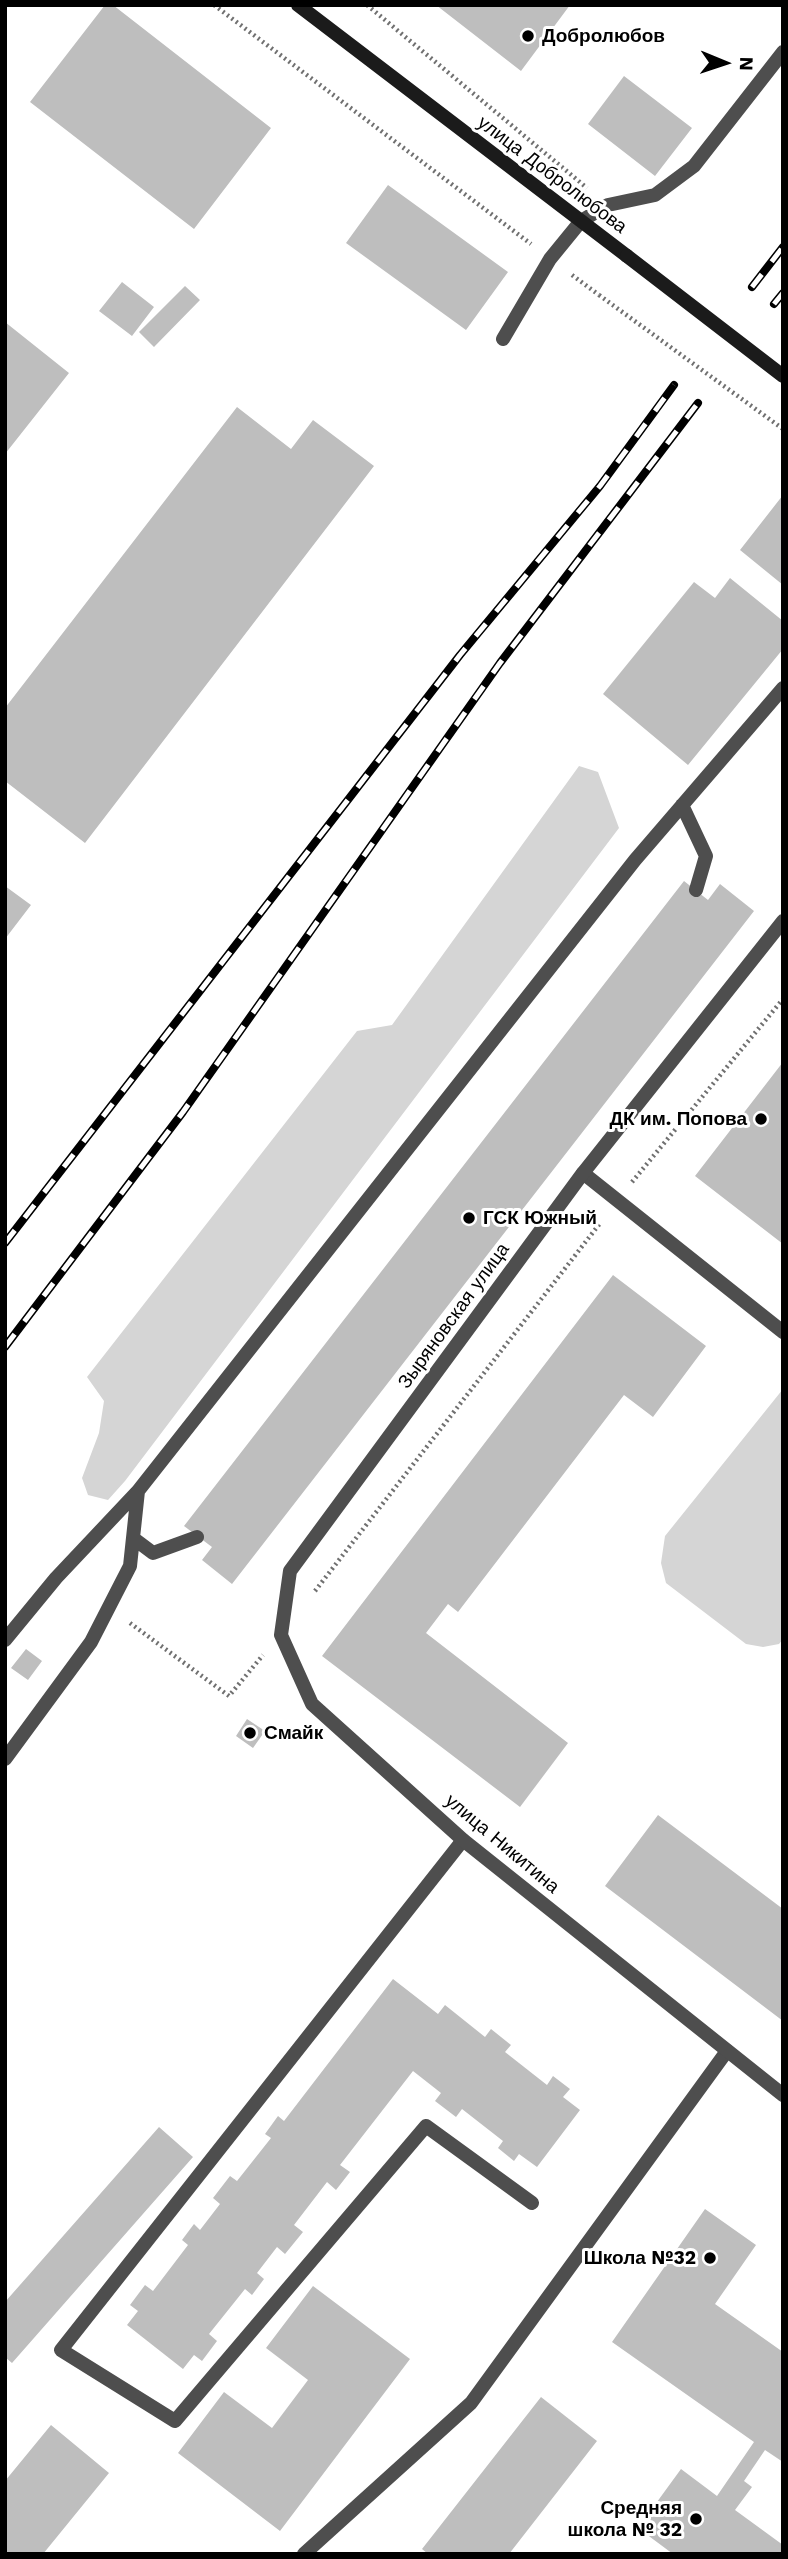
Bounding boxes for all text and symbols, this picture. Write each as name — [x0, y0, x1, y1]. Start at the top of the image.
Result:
place label: Добролюбов — [542, 25, 665, 47]
marker: Добролюбов — [520, 28, 536, 44]
north arrow — [690, 28, 760, 98]
text: N — [735, 56, 758, 71]
street label: улица Добролюбова — [473, 111, 631, 239]
place label: ДК им. Попова — [609, 1108, 747, 1130]
marker: ДК им. Попова — [753, 1111, 769, 1127]
place label: ГСК Южный — [483, 1207, 597, 1229]
marker: ГСК Южный — [461, 1210, 477, 1226]
street label: Зыряновская улица — [393, 1239, 515, 1393]
place label: Смайк — [264, 1722, 323, 1744]
marker: Смайк — [242, 1725, 258, 1741]
street label: улица Никитина — [440, 1790, 564, 1898]
place label: Школа №32 — [584, 2247, 696, 2269]
marker: Школа №32 — [702, 2250, 718, 2266]
place label: Средняя школа № 32 — [568, 2497, 682, 2541]
marker: Средняя школа № 32 — [688, 2511, 704, 2527]

